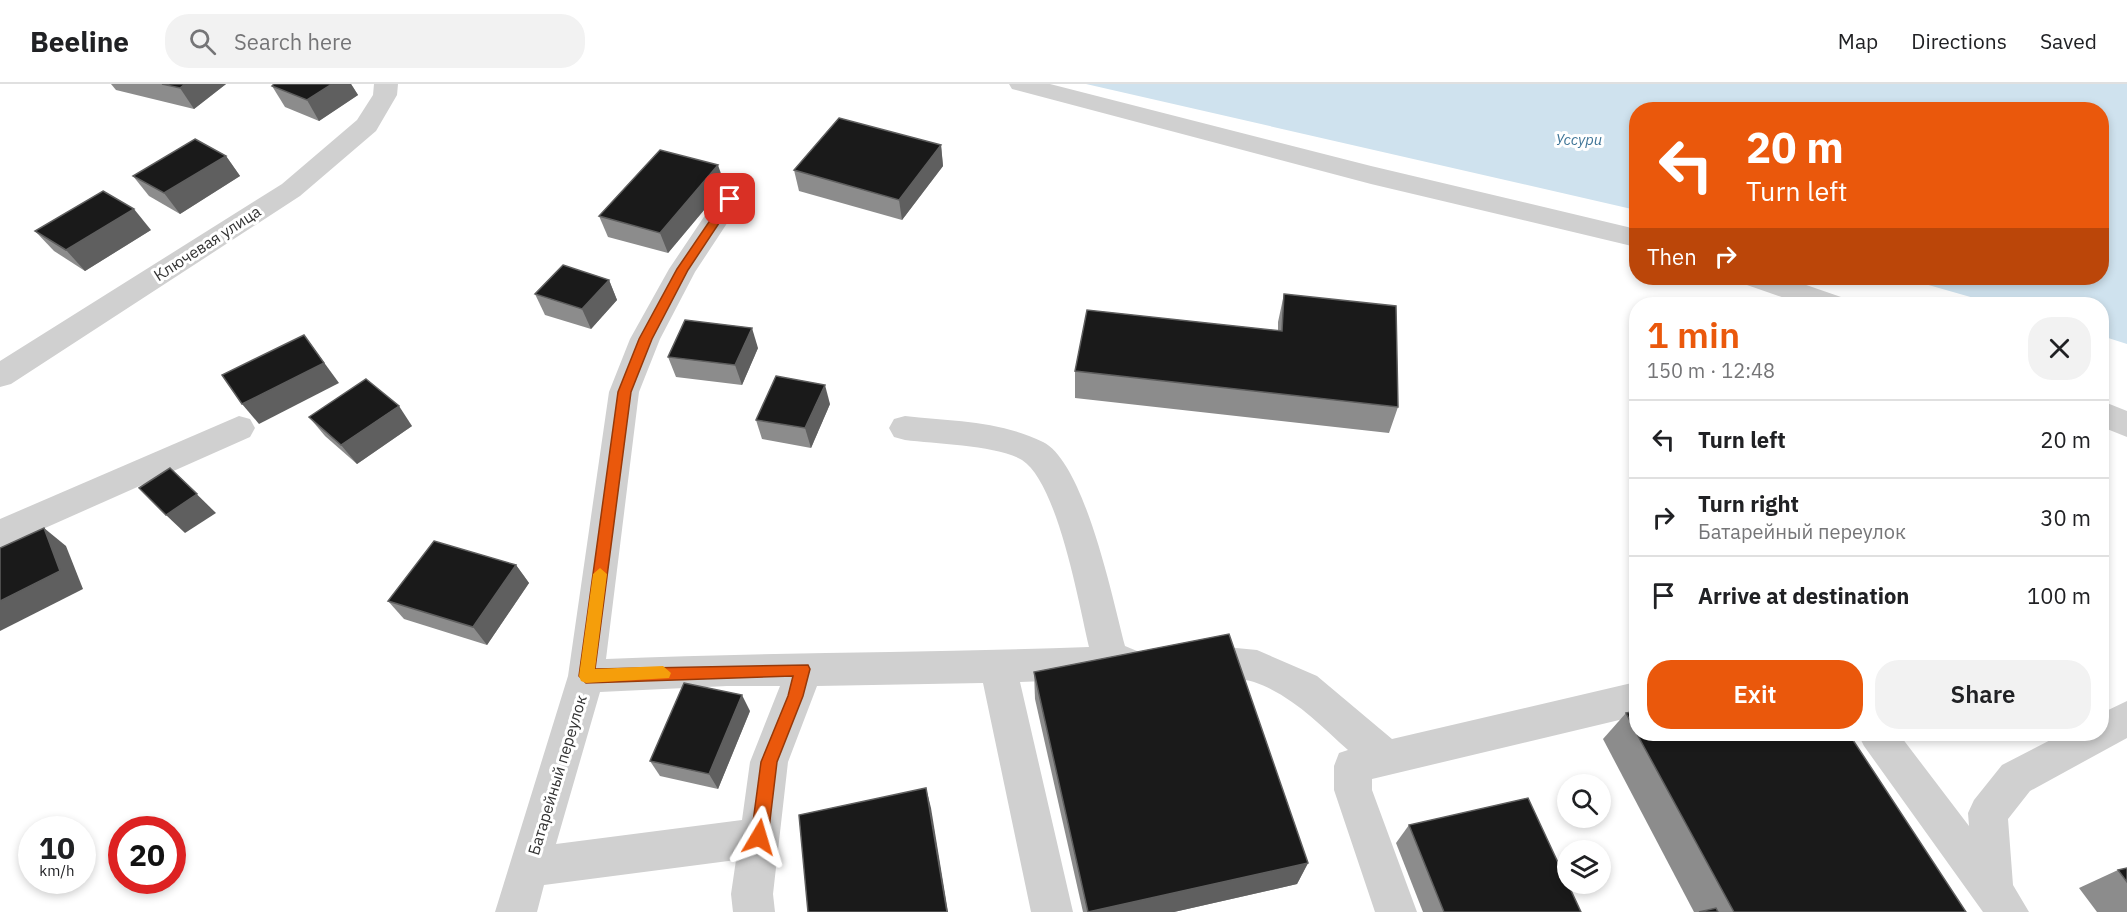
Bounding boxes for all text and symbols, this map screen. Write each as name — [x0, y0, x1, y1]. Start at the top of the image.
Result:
search box — [165, 14, 585, 68]
text: Beeline — [30, 23, 129, 60]
icon: search — [186, 25, 219, 58]
text: Search here — [234, 27, 352, 56]
text: Map — [1838, 27, 1878, 55]
text: Directions — [1911, 27, 2007, 55]
text: Saved — [2040, 27, 2097, 55]
text: 20 m — [1746, 120, 1844, 175]
icon: left — [1647, 126, 1725, 204]
water label: Уссури — [1556, 130, 1602, 149]
pin — [704, 173, 755, 224]
text: Turn left — [1746, 173, 1847, 208]
icon: arrive — [713, 182, 746, 215]
street label: Ключевая улица — [150, 201, 265, 285]
icon: right — [1709, 240, 1742, 273]
text: Then — [1647, 242, 1697, 271]
text: 1 min — [1647, 311, 1740, 358]
button: close — [2028, 317, 2091, 380]
text: 150 m · 12:48 — [1647, 357, 1775, 384]
icon: left — [1647, 423, 1680, 456]
text: Turn left — [1698, 425, 1786, 454]
text: 20 m — [2040, 425, 2091, 454]
text: Turn right — [1698, 489, 1799, 518]
icon: right — [1647, 501, 1680, 534]
text: 30 m — [2040, 503, 2091, 532]
text: Батарейный переулок — [1698, 518, 1906, 545]
icon: arrive — [1647, 579, 1680, 612]
text: Arrive at destination — [1698, 581, 1909, 610]
text: 100 m — [2027, 581, 2091, 610]
button: Exit — [1647, 660, 1863, 729]
button: Share — [1875, 660, 2091, 729]
street label: Батарейный переулок — [523, 692, 591, 857]
map controls — [1557, 774, 1611, 894]
button: search — [1557, 774, 1611, 828]
position arrow — [727, 805, 791, 869]
speed limit sign: 20 — [108, 816, 186, 894]
text: 10 — [39, 828, 75, 867]
button: layers — [1557, 840, 1611, 894]
text: km/h — [39, 861, 75, 880]

